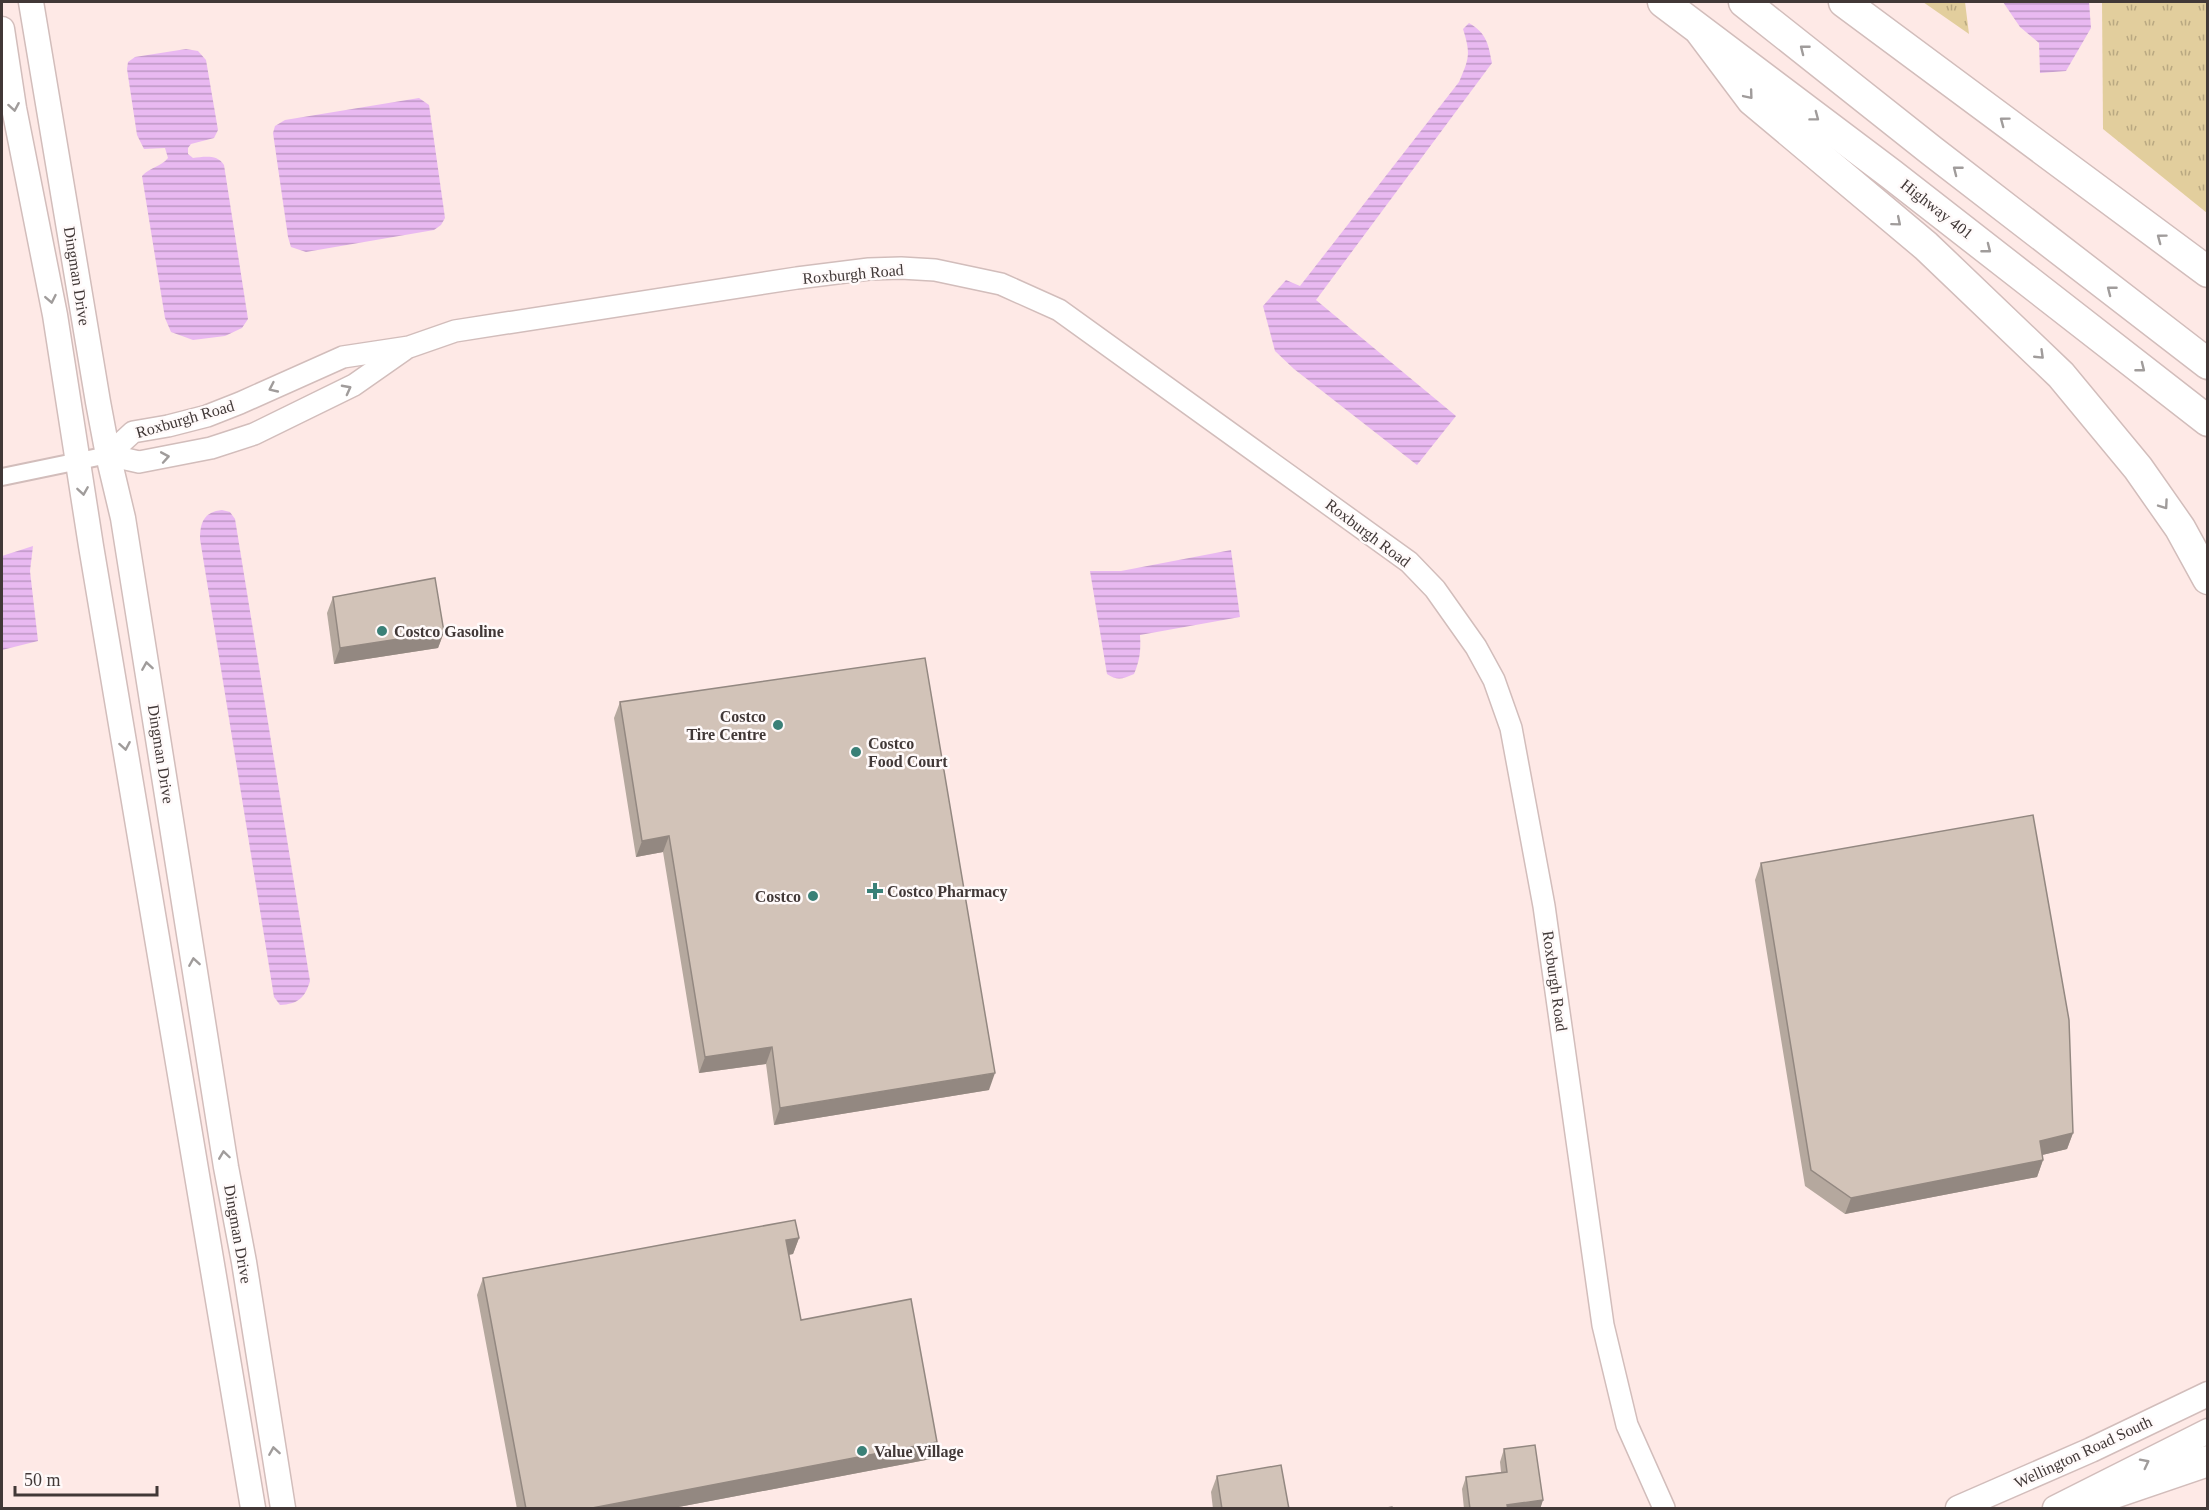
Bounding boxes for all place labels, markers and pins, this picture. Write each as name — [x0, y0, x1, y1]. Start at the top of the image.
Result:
place label: Costco Gasoline — [394, 623, 504, 640]
marker: Costco Gasoline — [375, 624, 389, 638]
place label: Costco Tire Centre — [686, 708, 766, 743]
marker: Costco Tire Centre — [771, 718, 785, 732]
place label: Costco Food Court — [868, 735, 948, 770]
marker: Costco Food Court — [849, 745, 863, 759]
place label: Costco Pharmacy — [887, 883, 1007, 901]
marker: Costco Pharmacy — [868, 884, 882, 898]
place label: Costco — [755, 888, 801, 905]
marker: Costco — [806, 889, 820, 903]
place label: Value Village — [874, 1443, 964, 1461]
marker: Value Village — [855, 1444, 869, 1458]

